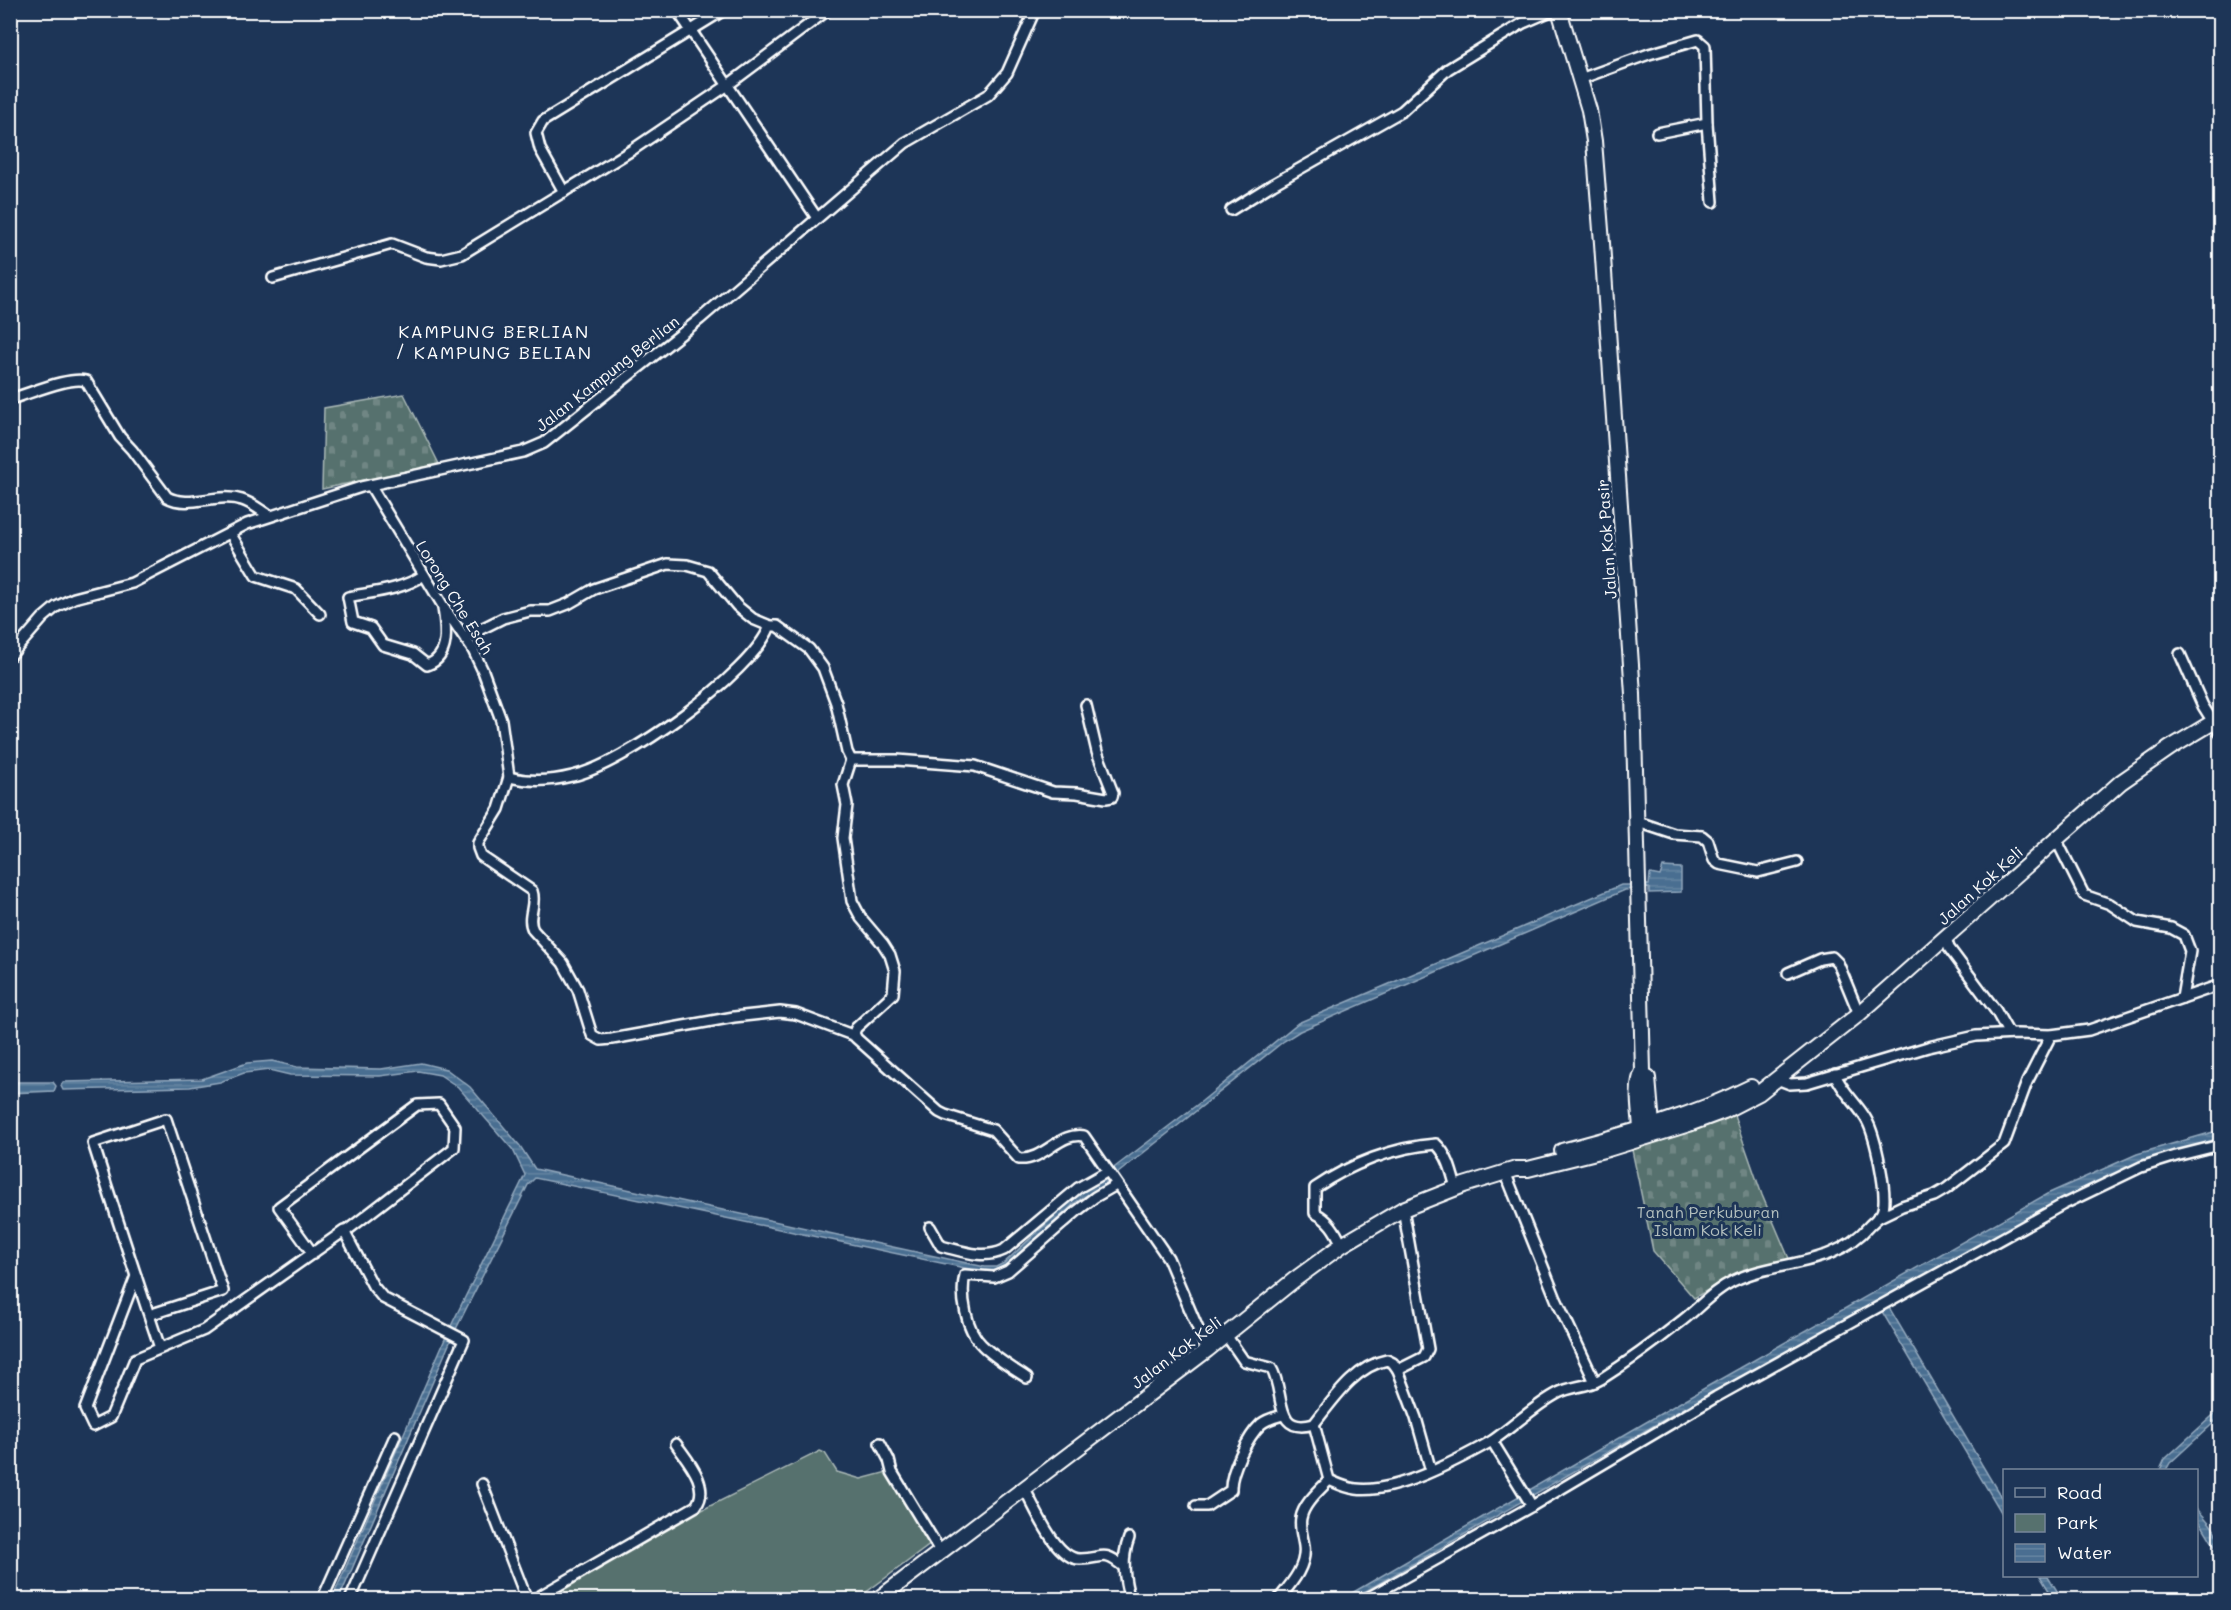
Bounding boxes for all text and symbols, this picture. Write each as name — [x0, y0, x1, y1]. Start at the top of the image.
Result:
street label: Jalan Kampung Berlian — [531, 310, 683, 436]
district label: KAMPUNG BERLIAN / KAMPUNG BELIAN — [396, 319, 592, 364]
street label: Jalan Kok Pasir — [1591, 478, 1621, 600]
street label: Lorong Che Esah — [412, 536, 498, 658]
street label: Jalan Kok Keli — [1933, 841, 2027, 929]
park label: Tanah Perkuburan Islam Kok Keli — [1637, 1201, 1779, 1240]
street label: Jalan Kok Keli — [1127, 1311, 1225, 1393]
legend — [2003, 1469, 2198, 1577]
text: Road — [2057, 1480, 2102, 1504]
text: Park — [2057, 1510, 2098, 1534]
text: Water — [2057, 1540, 2112, 1564]

